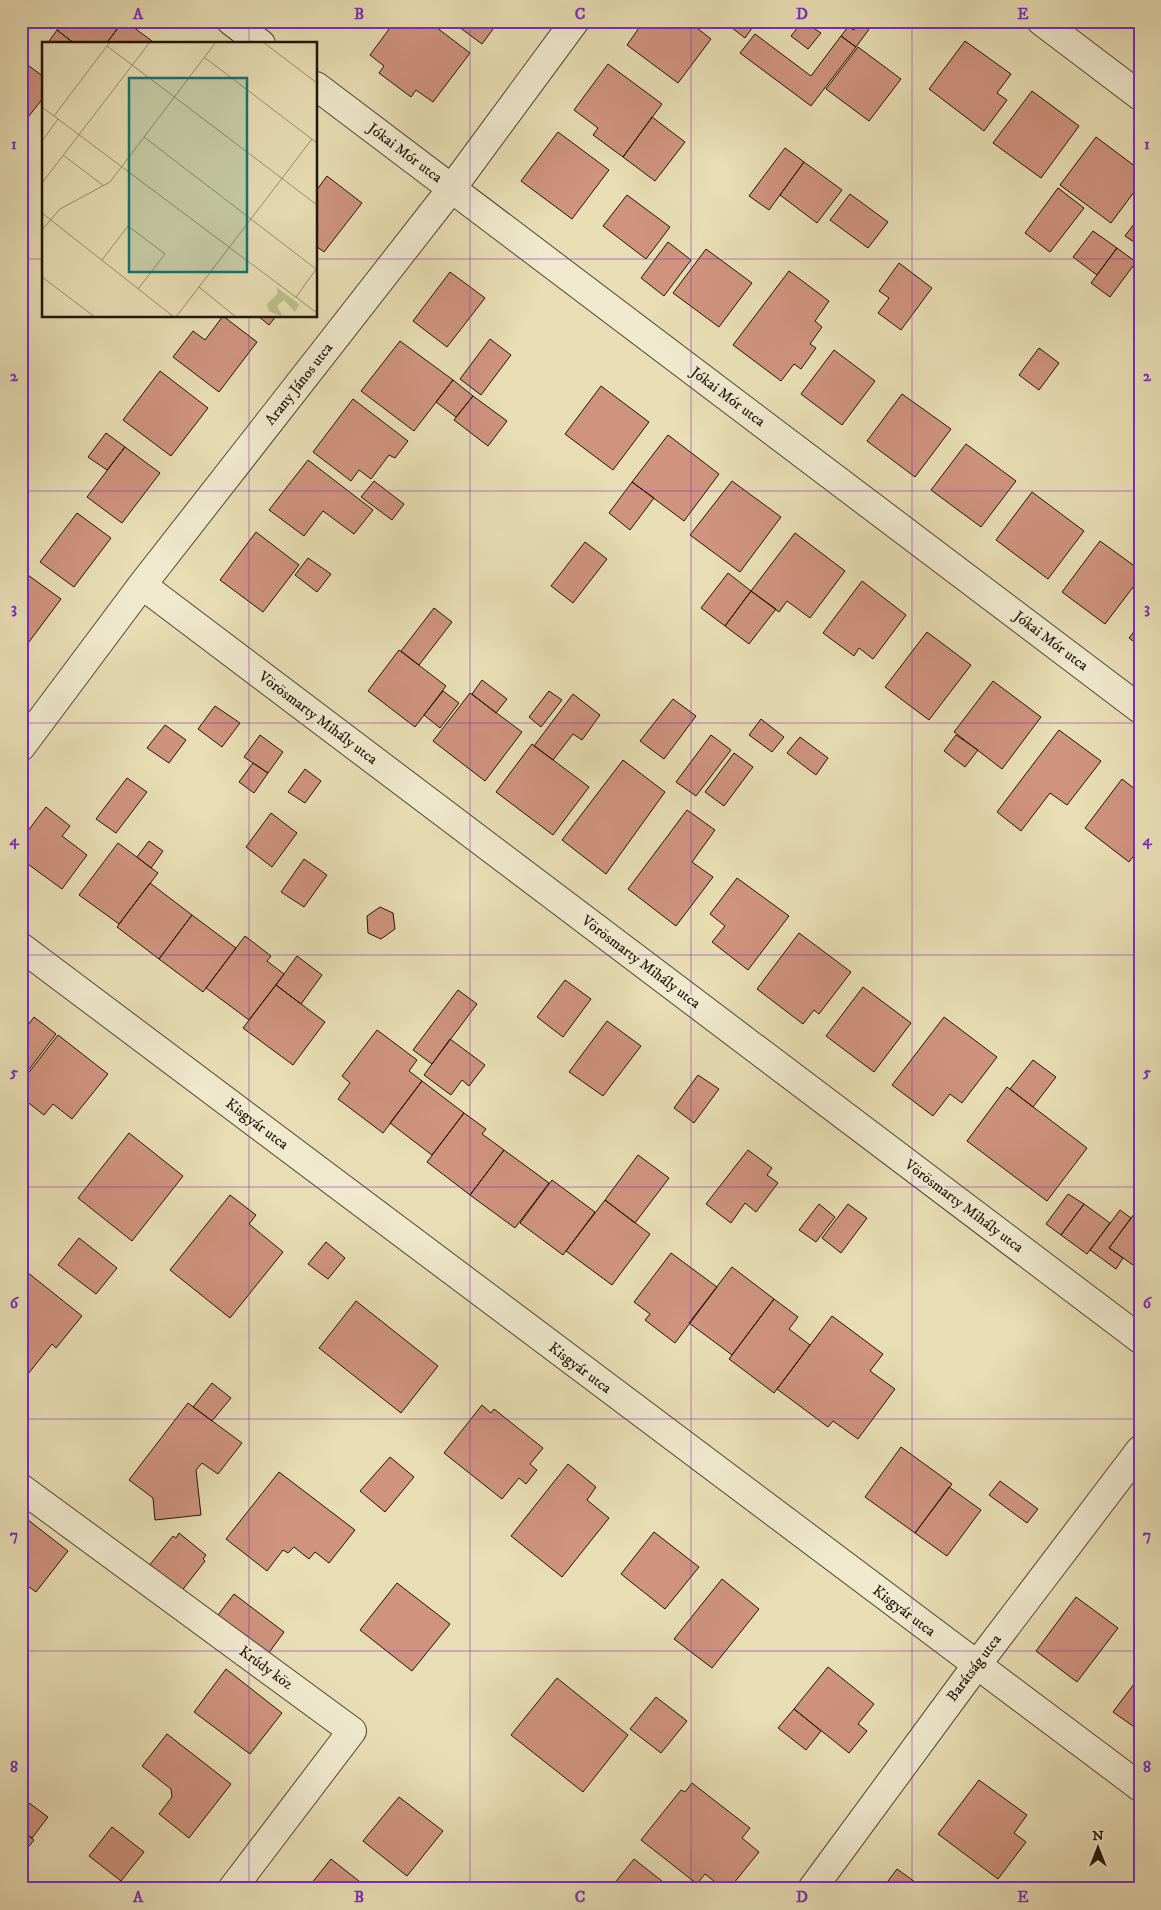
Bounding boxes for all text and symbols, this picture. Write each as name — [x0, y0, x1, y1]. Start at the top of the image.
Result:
text: A — [132, 4, 144, 24]
text: B — [354, 4, 364, 24]
text: C — [575, 4, 585, 24]
text: D — [796, 4, 808, 24]
text: E — [1017, 4, 1029, 24]
inset map — [42, 42, 318, 318]
street label: Jókai Mór utca — [362, 118, 446, 188]
text: 1 — [11, 134, 17, 154]
text: 1 — [1144, 134, 1150, 154]
street label: Arany János utca — [261, 338, 338, 429]
street label: Jókai Mór utca — [685, 362, 769, 432]
text: 2 — [10, 366, 19, 386]
text: 2 — [1143, 366, 1152, 386]
text: 3 — [11, 598, 17, 618]
text: 3 — [1144, 598, 1150, 618]
street label: Jókai Mór utca — [1008, 606, 1092, 676]
street label: Vörösmarty Mihály utca — [254, 666, 382, 769]
text: 4 — [8, 830, 19, 850]
text: 4 — [1141, 830, 1152, 850]
street label: Vörösmarty Mihály utca — [577, 910, 705, 1013]
text: 5 — [9, 1062, 18, 1082]
text: 5 — [1142, 1062, 1151, 1082]
street label: Kisgyár utca — [222, 1094, 293, 1154]
street label: Vörösmarty Mihály utca — [900, 1154, 1028, 1257]
text: 6 — [10, 1293, 20, 1313]
text: 6 — [1143, 1293, 1153, 1313]
street label: Kisgyár utca — [545, 1338, 616, 1398]
text: 7 — [10, 1525, 18, 1545]
text: 7 — [1143, 1525, 1151, 1545]
street label: Kisgyár utca — [869, 1581, 940, 1641]
street label: Barátság utca — [943, 1630, 1006, 1705]
street label: Krúdy köz — [235, 1642, 297, 1694]
text: 8 — [10, 1757, 18, 1777]
text: 8 — [1143, 1757, 1151, 1777]
north arrow — [1074, 1822, 1124, 1872]
text: N — [1092, 1827, 1104, 1845]
text: A — [132, 1887, 144, 1907]
text: B — [354, 1887, 364, 1907]
text: C — [575, 1887, 585, 1907]
text: D — [796, 1887, 808, 1907]
text: E — [1017, 1887, 1029, 1907]

